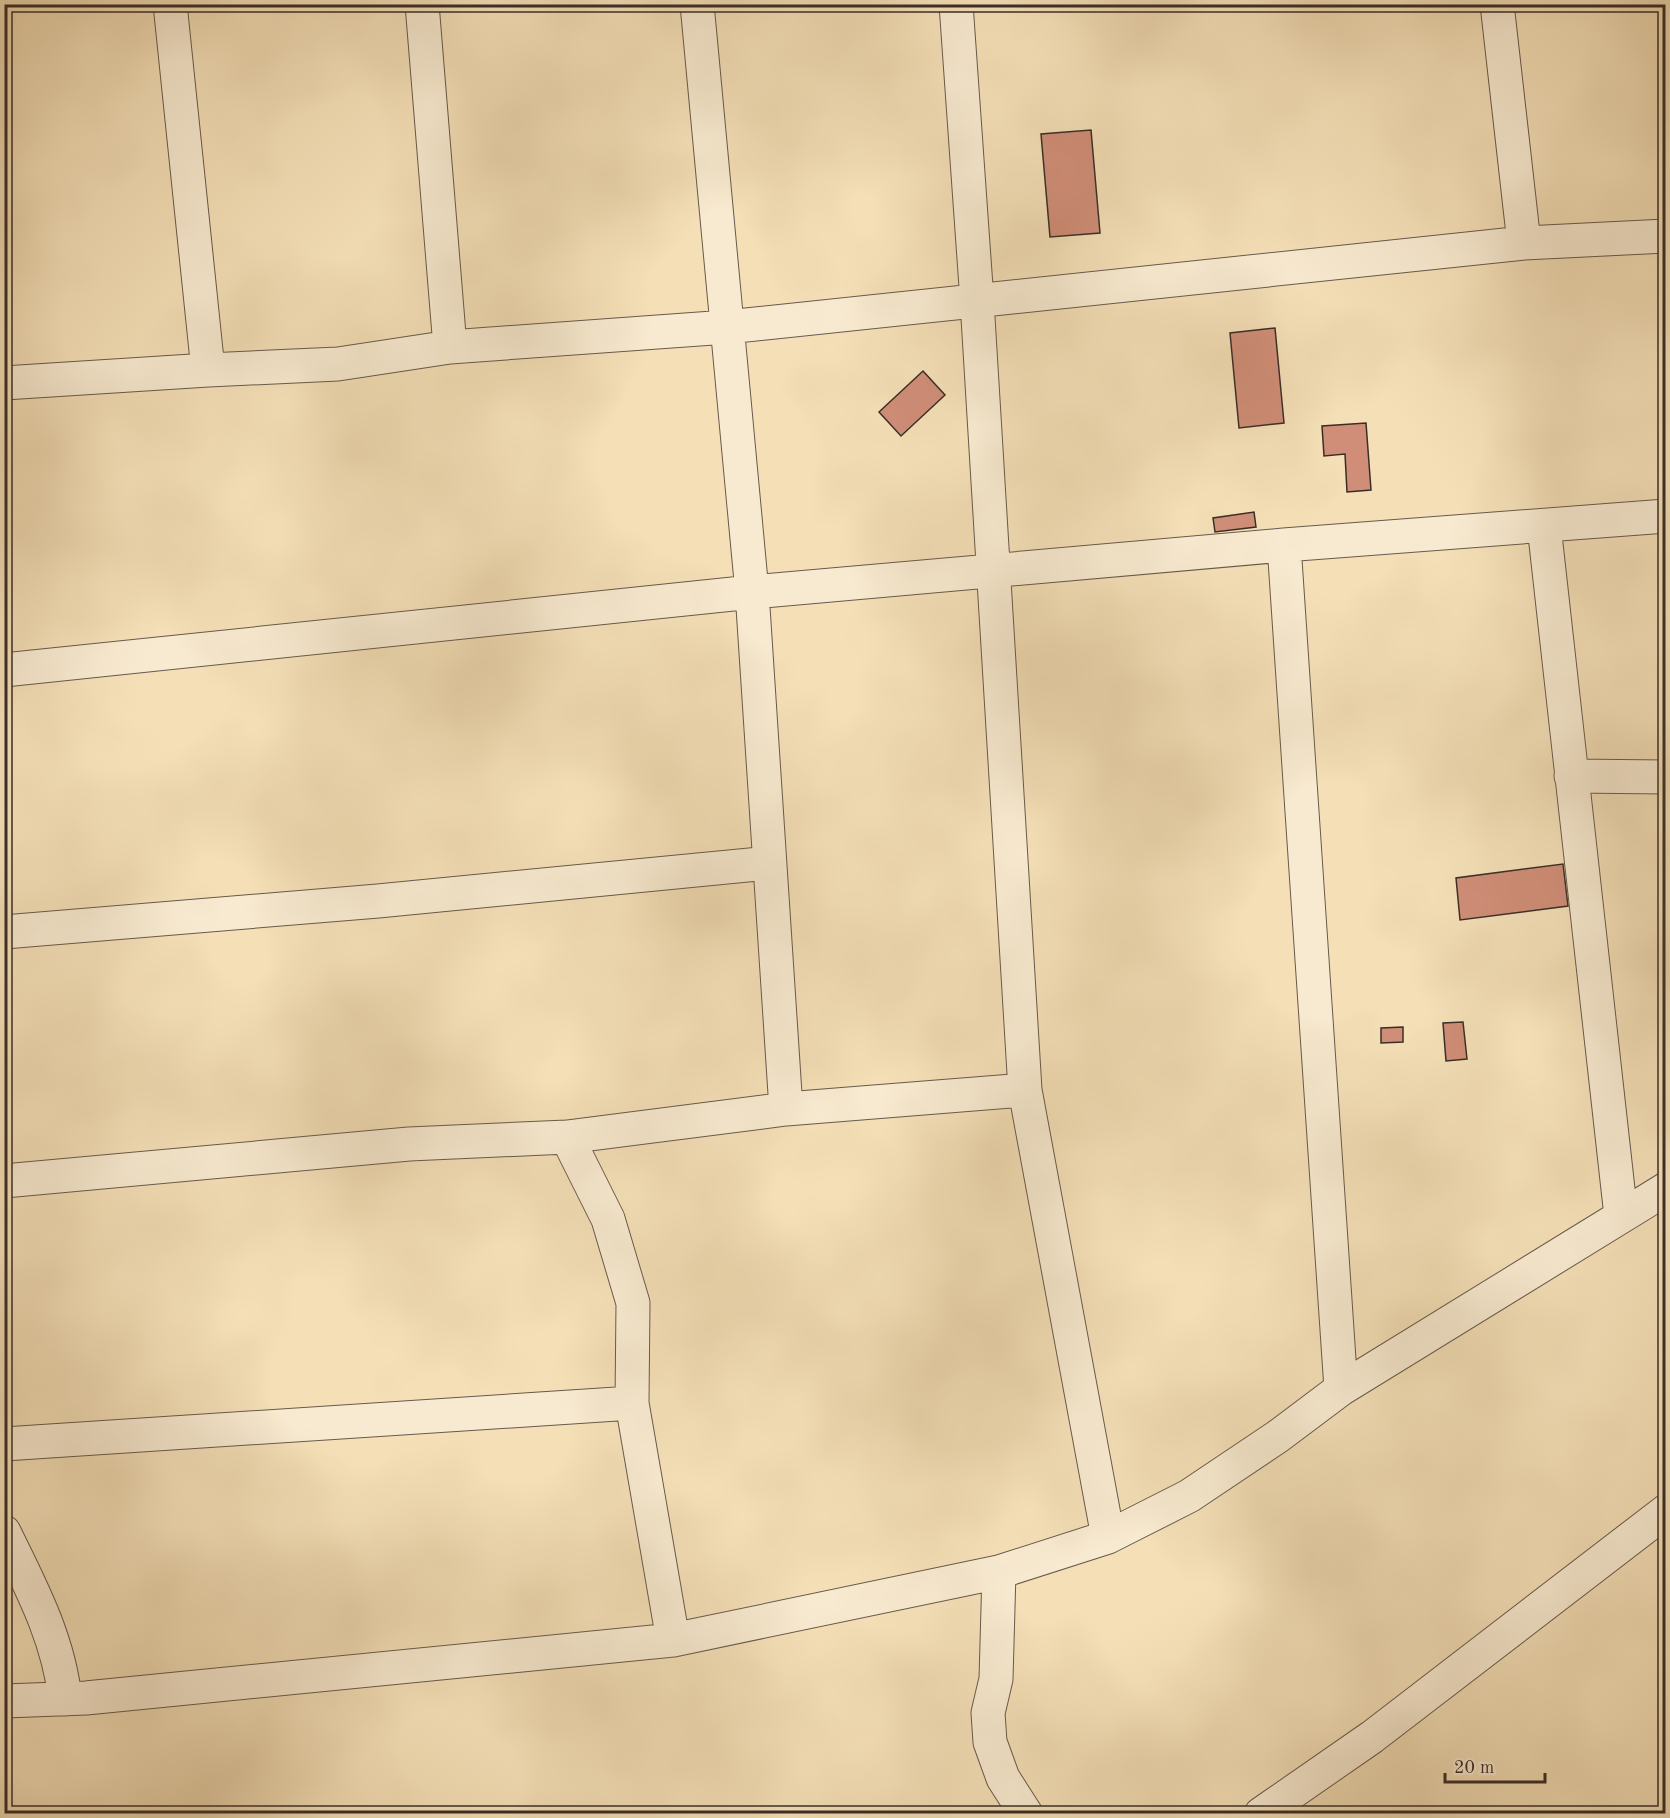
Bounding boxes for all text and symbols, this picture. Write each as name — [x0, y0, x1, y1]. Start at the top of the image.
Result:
scale bar — [1445, 1746, 1546, 1784]
text: 20 m — [1454, 1759, 1494, 1777]

